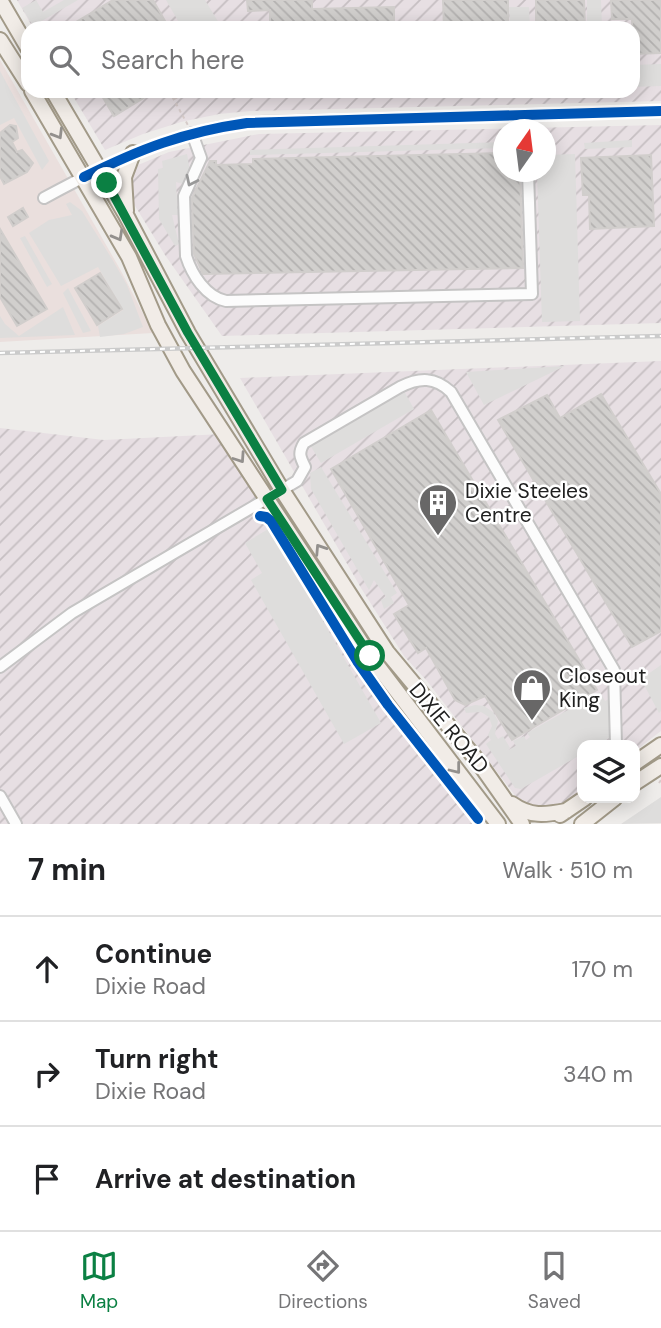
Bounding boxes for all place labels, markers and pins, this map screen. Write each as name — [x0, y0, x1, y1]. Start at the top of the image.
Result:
place label: Dixie Steeles Centre — [465, 477, 589, 529]
building icon: Dixie Steeles Centre — [417, 482, 459, 537]
place label: Closeout King — [559, 662, 646, 714]
shop icon: Closeout King — [511, 667, 553, 722]

